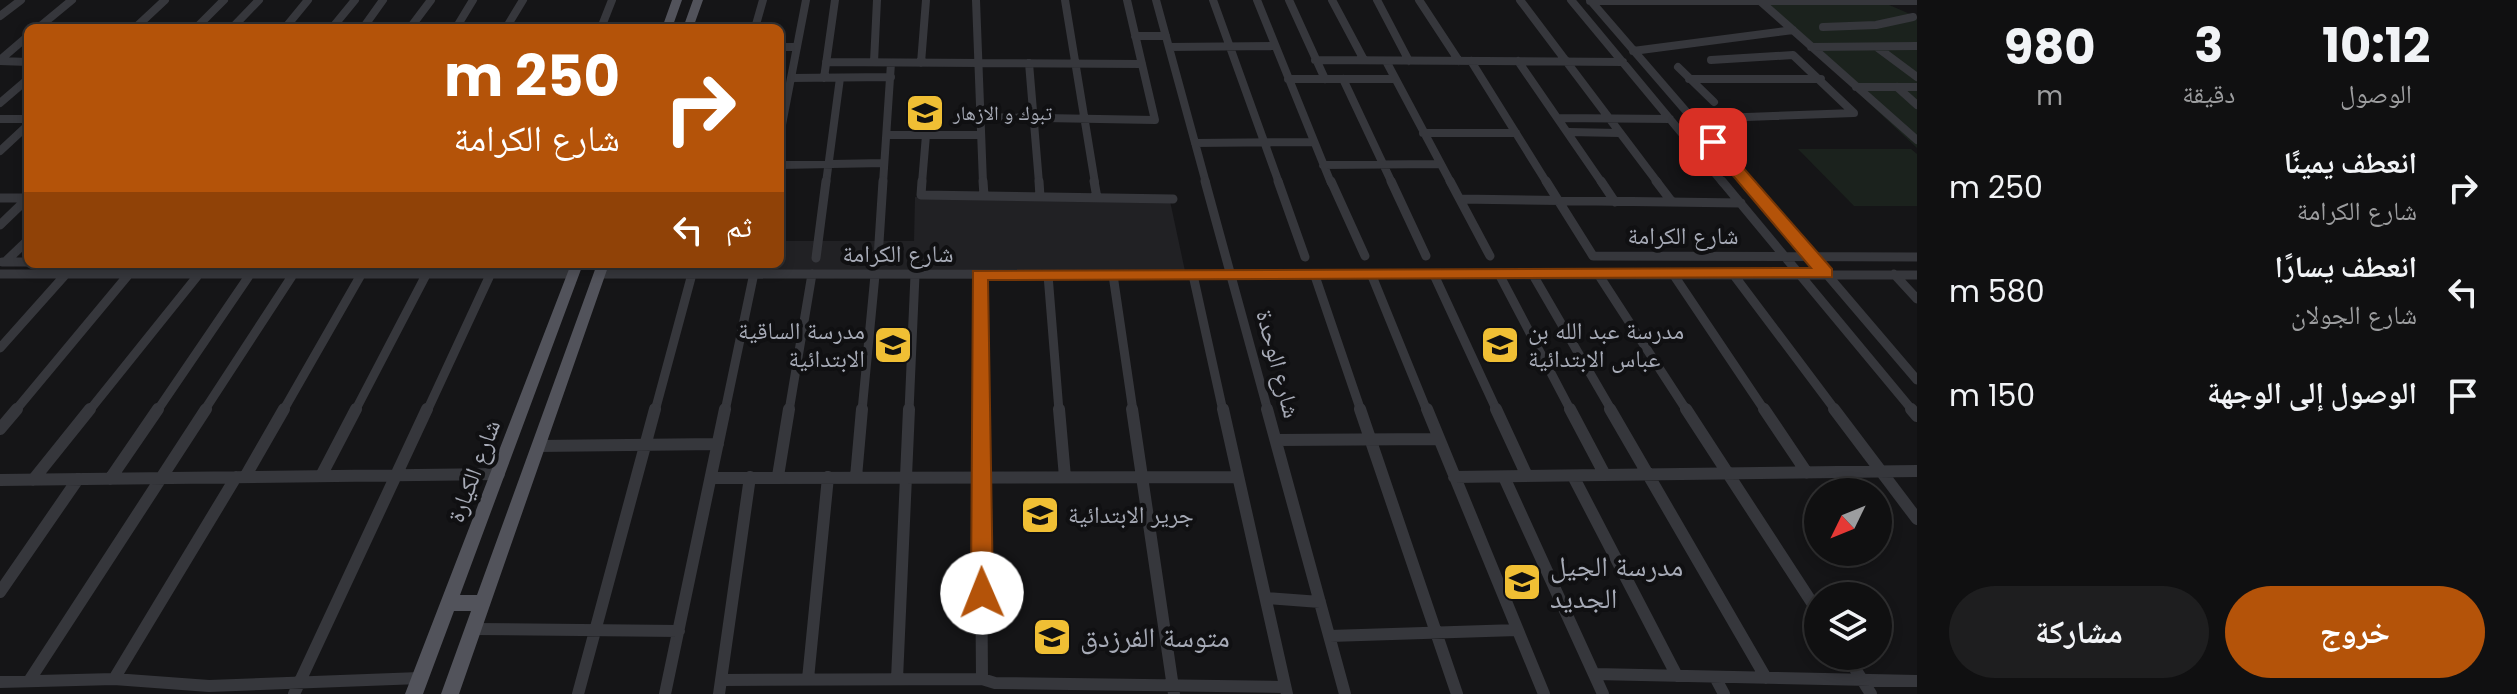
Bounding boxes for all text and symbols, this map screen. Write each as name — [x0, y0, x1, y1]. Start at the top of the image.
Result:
text: 3 — [2194, 12, 2223, 79]
text: 10:12 — [2322, 12, 2430, 79]
text: 980 — [2004, 14, 2096, 81]
text: 250 m — [444, 37, 620, 116]
icon: right — [648, 56, 752, 160]
text: دقيقة — [2182, 76, 2235, 112]
text: الوصول — [2340, 76, 2412, 112]
text: m — [2036, 78, 2063, 114]
school or university icon: تبوك و الازهار — [904, 92, 946, 134]
place label: تبوك و الازهار — [952, 99, 1052, 127]
pin — [1679, 108, 1747, 176]
text: شارع الكرامة — [453, 113, 620, 164]
icon: arrive — [1691, 120, 1735, 164]
text: انعطف يمينًا — [2283, 141, 2417, 184]
text: 250 m — [1949, 166, 2043, 209]
icon: right — [2441, 166, 2485, 210]
text: شارع الكرامة — [2297, 193, 2417, 229]
text: ثم — [726, 205, 752, 248]
icon: left — [666, 208, 710, 252]
street label: شارع الكرامة — [1627, 219, 1739, 252]
street label: شارع الكرامة — [842, 237, 954, 270]
text: انعطف يسارًا — [2275, 245, 2417, 288]
text: 580 m — [1949, 270, 2045, 313]
icon: left — [2441, 270, 2485, 314]
text: شارع الجولان — [2291, 297, 2417, 333]
street label: شارع الوحدة — [1248, 306, 1309, 422]
place label: مدرسة الساقية الابتدائية — [738, 314, 865, 375]
place label: مدرسة عبد الله بن عباس الابتدائية — [1528, 314, 1684, 375]
school or university icon: مدرسة الساقية الابتدائية — [872, 324, 914, 366]
school or university icon: مدرسة عبد الله بن عباس الابتدائية — [1479, 324, 1521, 366]
text: الوصول إلى الوجهة — [2207, 371, 2417, 414]
text: 150 m — [1949, 374, 2035, 417]
icon: arrive — [2441, 374, 2485, 418]
street label: شارع الكيارة — [439, 415, 508, 527]
north arrow — [1804, 478, 1892, 566]
map controls — [1804, 478, 1892, 670]
school or university icon: جرير الابتدائية — [1019, 494, 1061, 536]
place label: جرير الابتدائية — [1068, 498, 1194, 531]
place label: مدرسة الجيل الجديد — [1550, 547, 1683, 618]
position arrow — [940, 551, 1024, 635]
school or university icon: مدرسة الجيل الجديد — [1501, 561, 1543, 603]
button: layers — [1804, 582, 1892, 670]
button: مشاركة — [1949, 586, 2209, 678]
button: خروج — [2225, 586, 2485, 678]
school or university icon: متوسة الفرزدق — [1031, 616, 1073, 658]
place label: متوسة الفرزدق — [1080, 618, 1230, 657]

